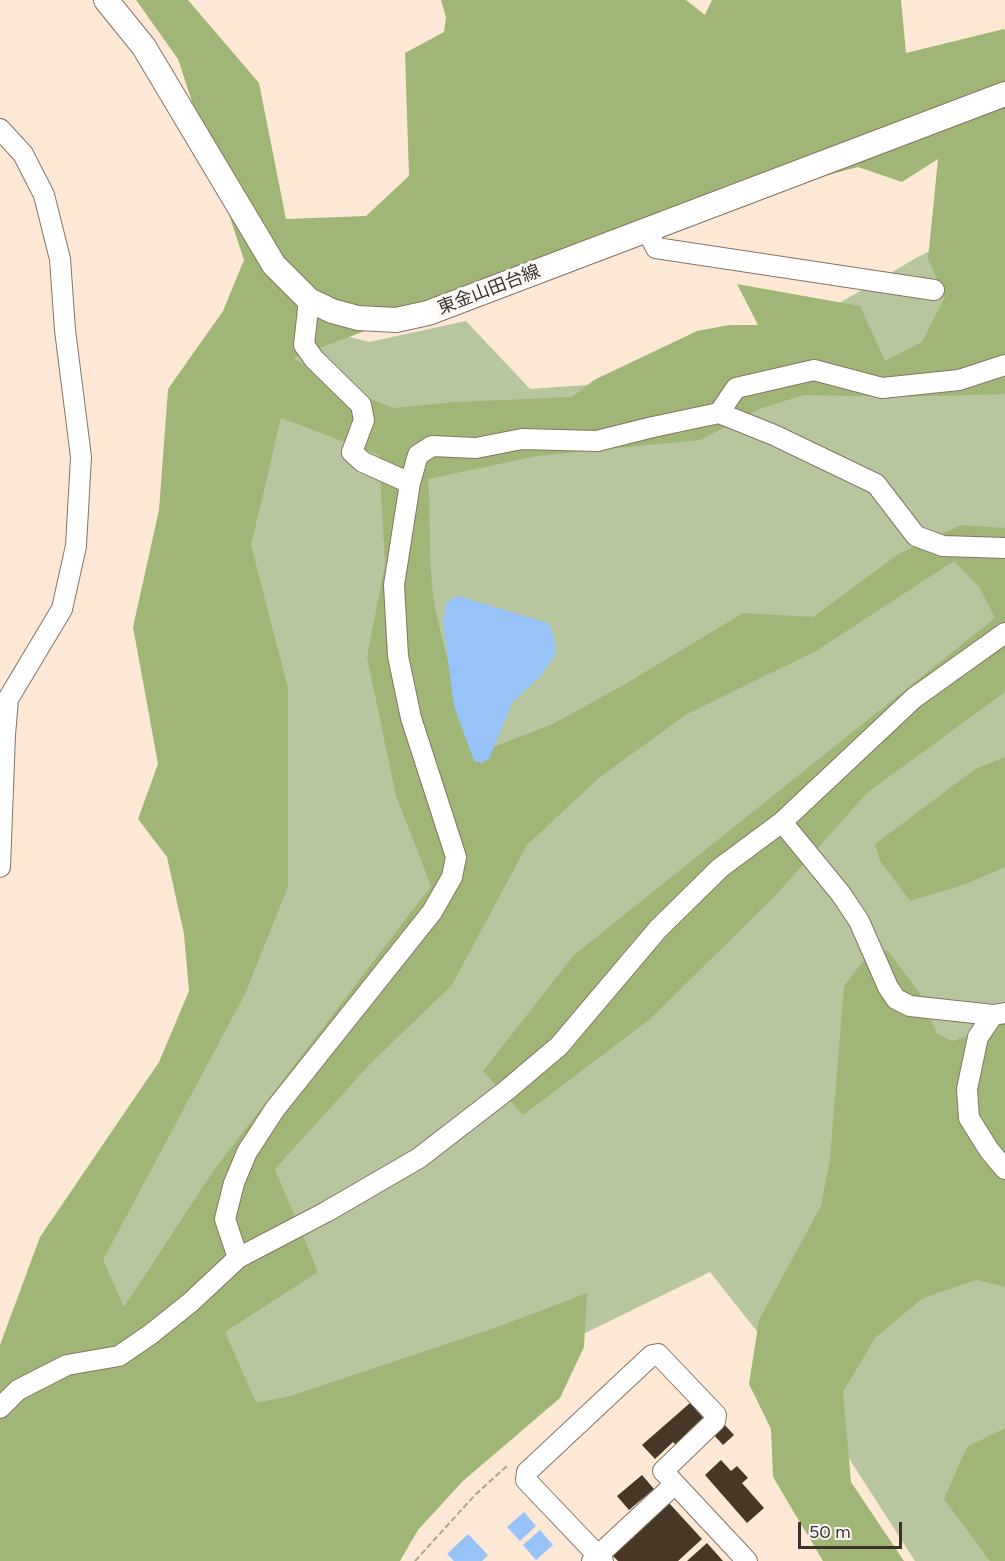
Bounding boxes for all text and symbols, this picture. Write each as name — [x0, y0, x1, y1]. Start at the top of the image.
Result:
street label: 東金山田台線 — [435, 261, 543, 319]
scale bar — [801, 1510, 904, 1548]
text: 50 m — [809, 1521, 851, 1543]

